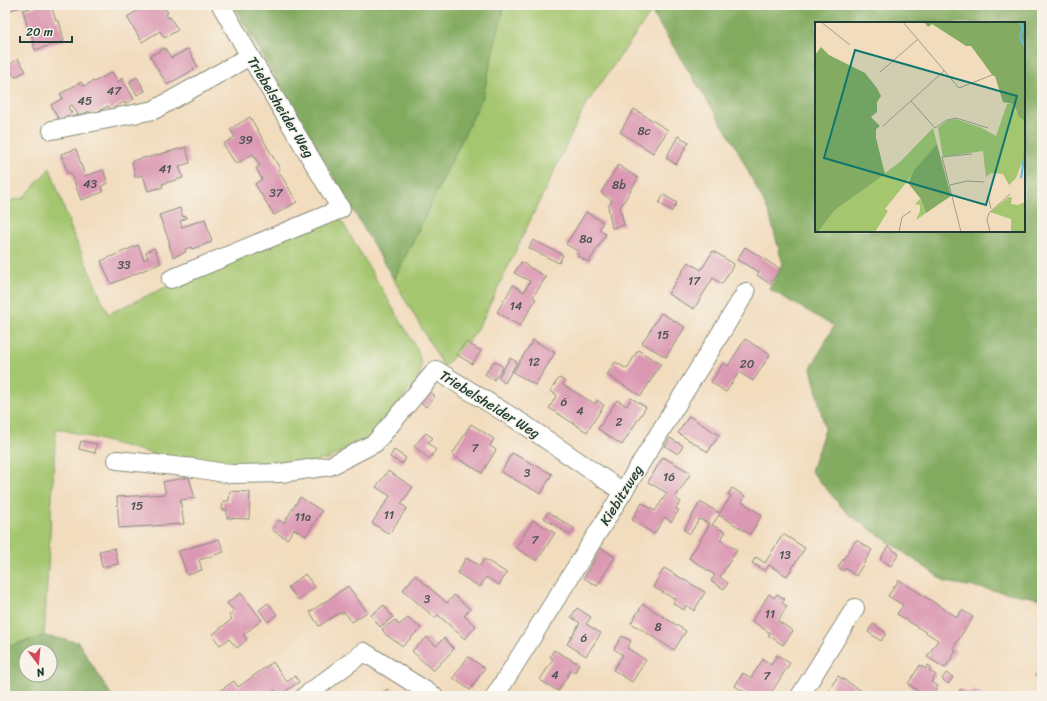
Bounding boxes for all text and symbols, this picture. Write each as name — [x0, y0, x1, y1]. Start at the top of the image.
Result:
scale bar — [20, 18, 72, 44]
text: 20 m — [26, 21, 53, 43]
inset map — [815, 22, 1025, 232]
street label: Triebelsheider Weg — [240, 52, 321, 163]
house number: 47 — [107, 80, 122, 102]
house number: 45 — [78, 90, 92, 112]
house number: 8c — [637, 120, 651, 142]
house number: 39 — [239, 129, 253, 151]
house number: 41 — [159, 158, 171, 180]
house number: 43 — [83, 173, 97, 195]
house number: 8b — [612, 174, 626, 196]
house number: 37 — [269, 182, 284, 204]
house number: 8a — [579, 228, 593, 250]
house number: 33 — [117, 254, 131, 276]
house number: 17 — [688, 270, 701, 292]
house number: 14 — [510, 295, 523, 317]
house number: 15 — [657, 324, 669, 346]
house number: 12 — [528, 351, 540, 373]
house number: 20 — [740, 353, 755, 375]
street label: Triebelsheider Weg — [434, 363, 545, 445]
house number: 6 — [561, 391, 568, 413]
house number: 4 — [576, 400, 584, 422]
house number: 2 — [616, 411, 623, 433]
house number: 7 — [472, 437, 480, 459]
street label: Kiebitzweg — [593, 460, 650, 531]
house number: 3 — [524, 462, 531, 484]
house number: 16 — [663, 466, 675, 488]
house number: 15 — [131, 495, 143, 517]
house number: 11 — [384, 504, 394, 526]
house number: 11a — [295, 506, 311, 528]
house number: 7 — [532, 529, 540, 551]
house number: 13 — [779, 544, 791, 566]
house number: 3 — [424, 588, 431, 610]
house number: 11 — [765, 603, 775, 625]
house number: 8 — [654, 616, 662, 638]
house number: 6 — [581, 627, 588, 649]
north arrow — [18, 643, 58, 683]
text: N — [34, 662, 48, 682]
house number: 4 — [551, 664, 559, 686]
house number: 7 — [764, 665, 772, 687]

